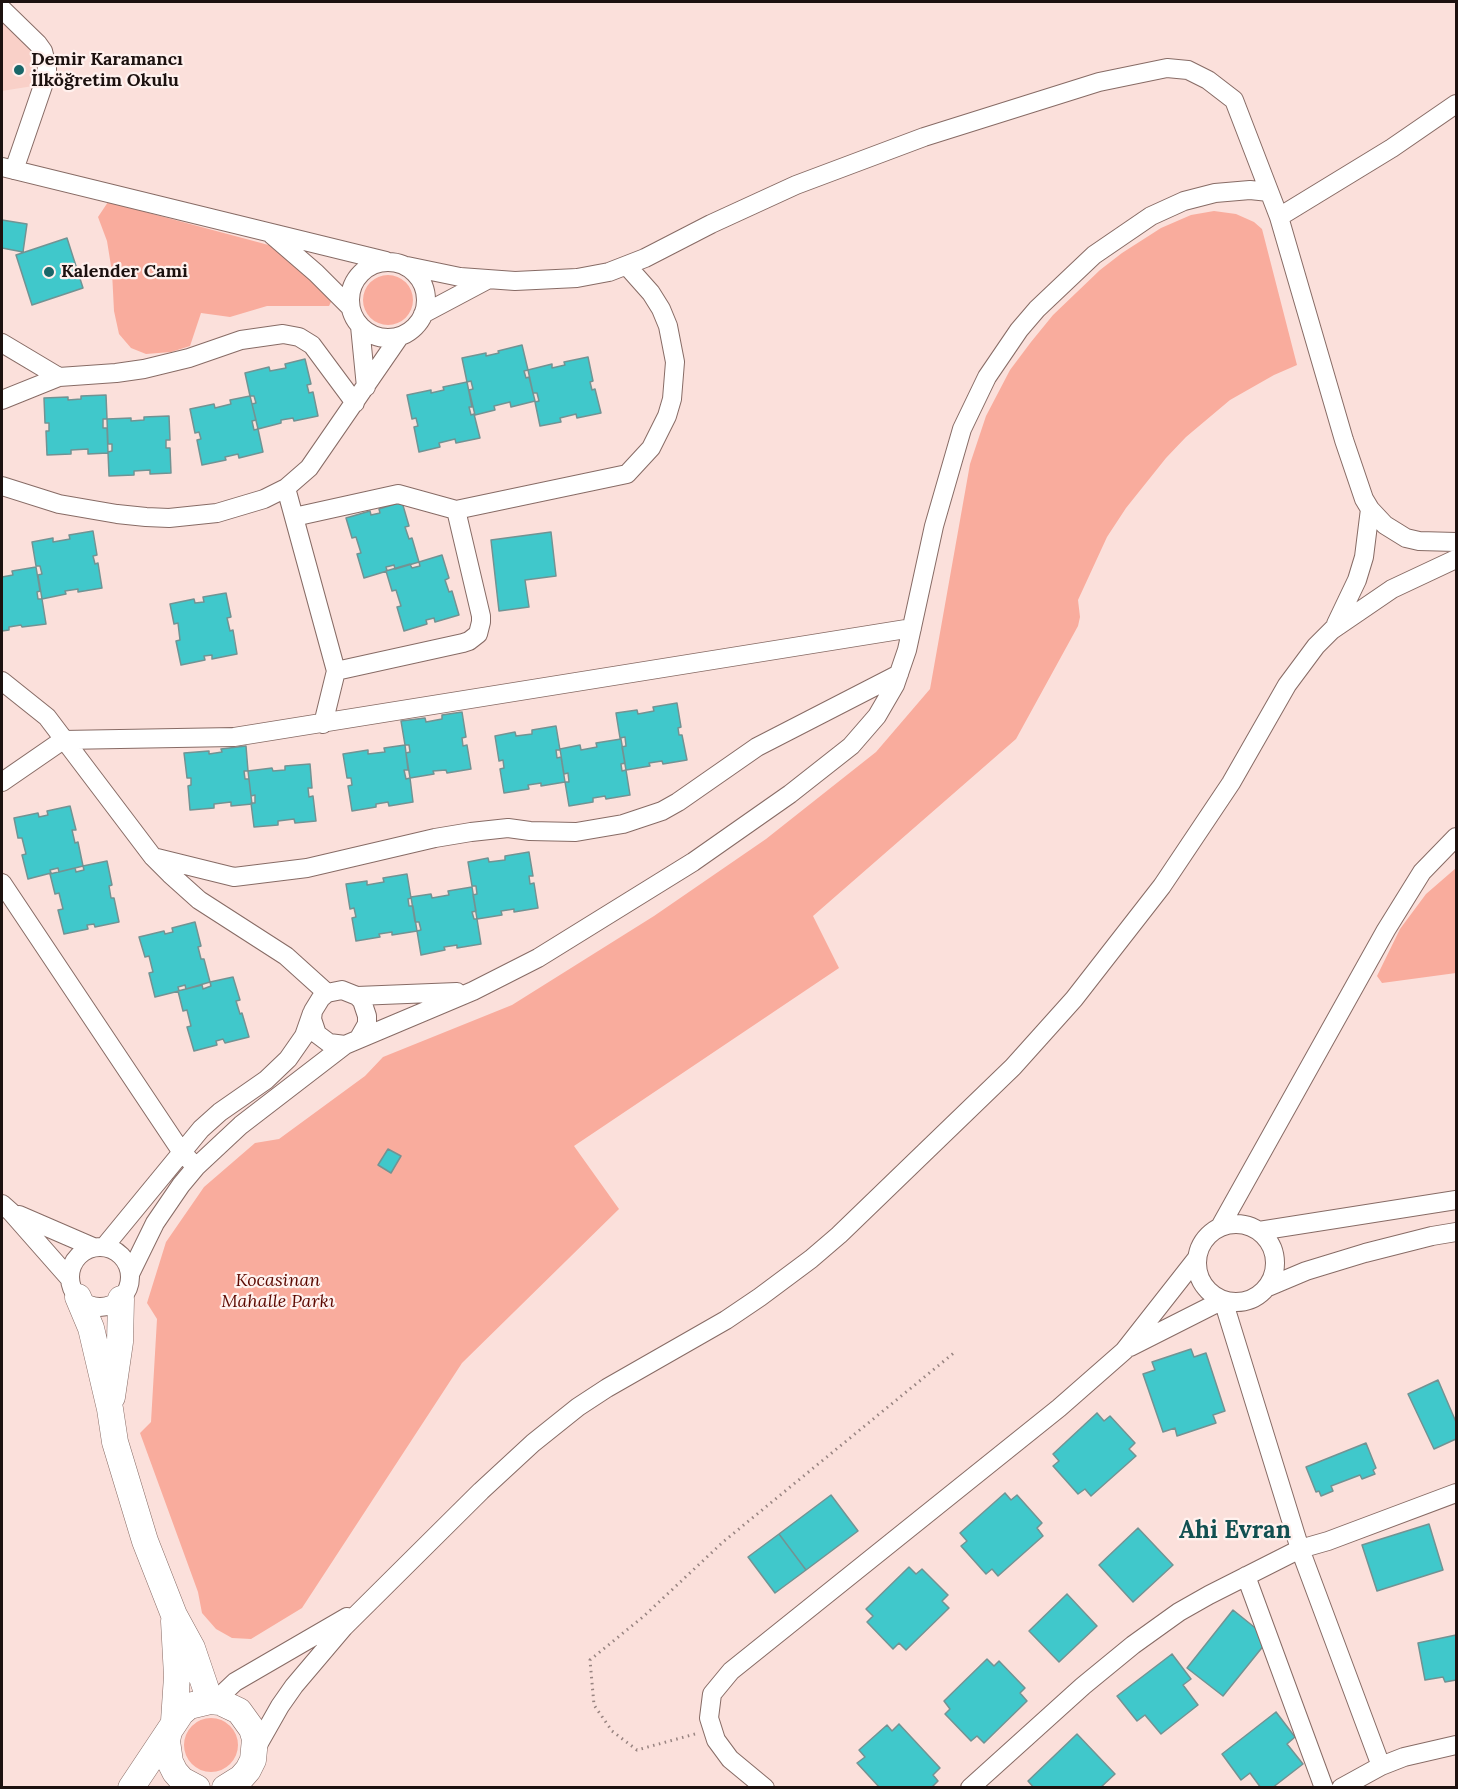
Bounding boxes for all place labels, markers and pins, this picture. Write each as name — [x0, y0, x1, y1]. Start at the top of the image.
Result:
place label: Demir Karamancı İlköğretim Okulu — [31, 49, 183, 92]
marker: Demir Karamancı İlköğretim Okulu — [12, 63, 26, 77]
place label: Kalender Cami — [61, 261, 188, 283]
marker: Kalender Cami — [42, 265, 56, 279]

